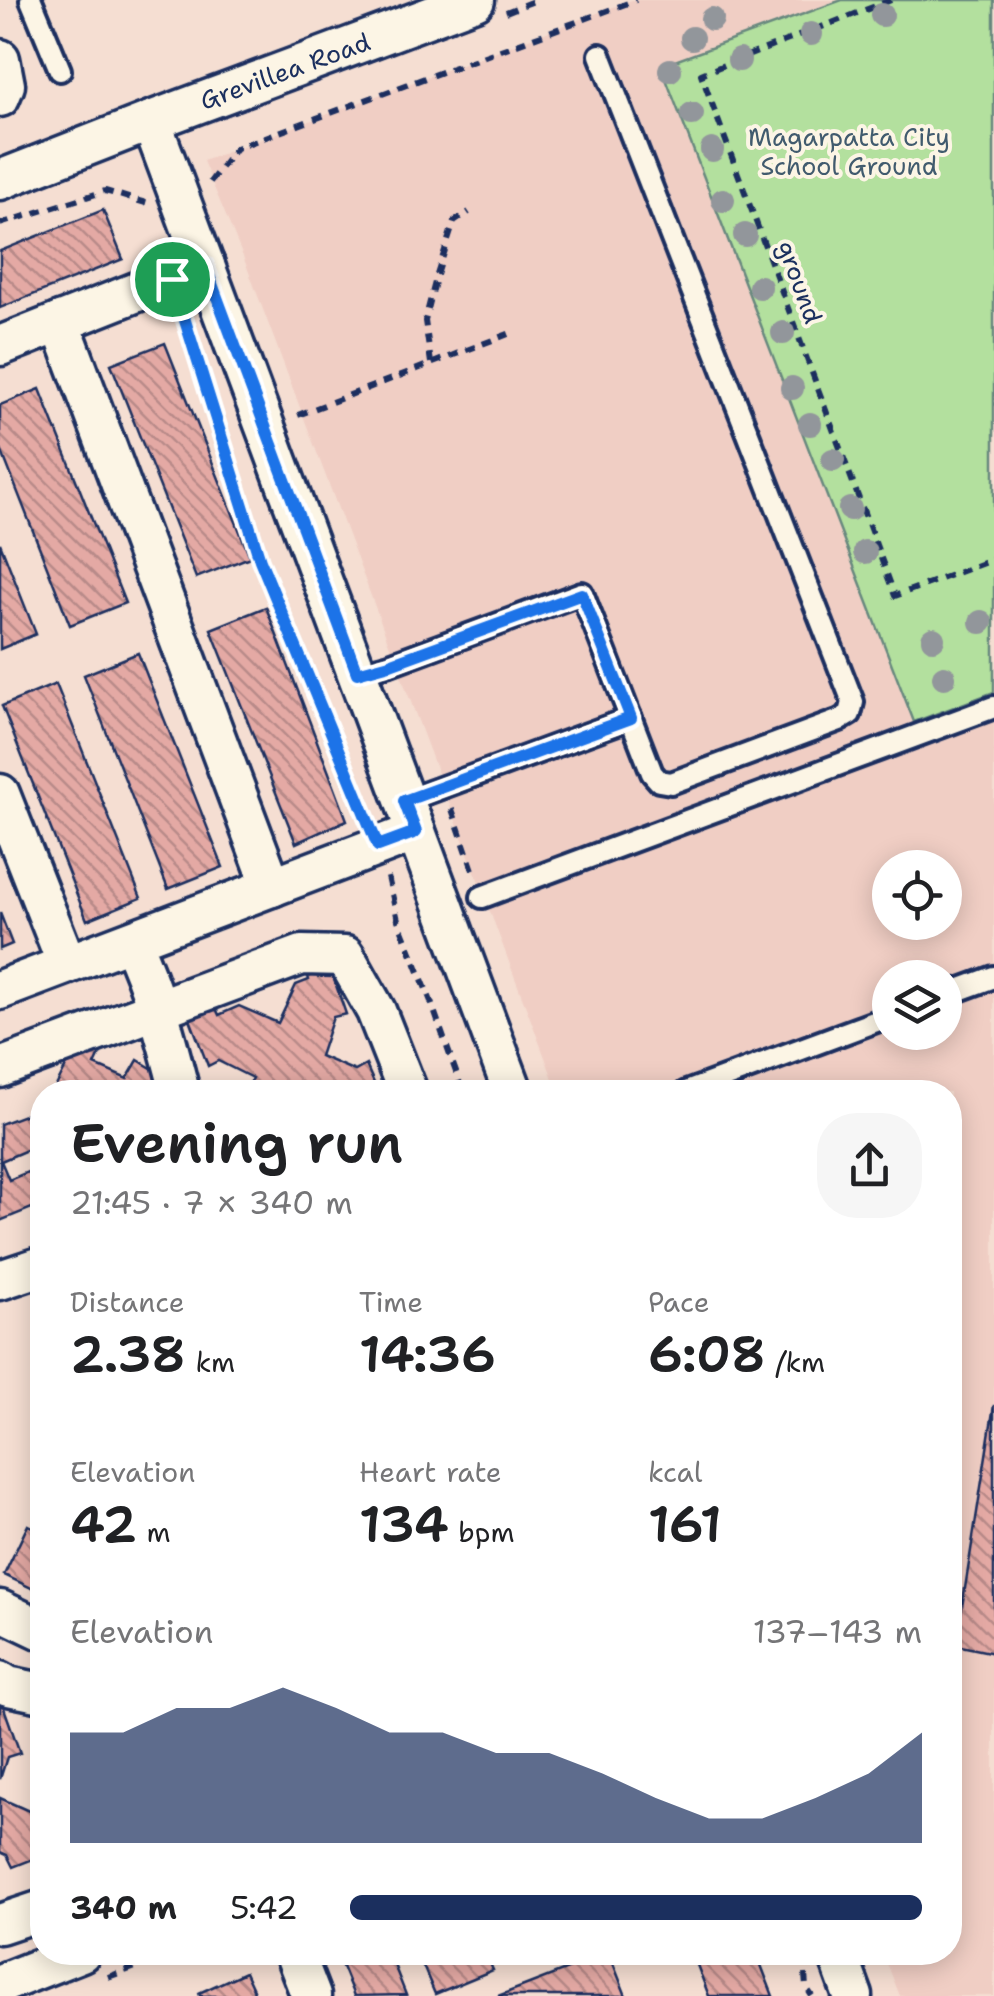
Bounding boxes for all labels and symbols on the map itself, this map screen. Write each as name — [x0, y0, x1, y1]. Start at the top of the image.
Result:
street label: Grevillea Road — [195, 24, 375, 118]
park label: Magarpatta City School Ground — [748, 120, 950, 183]
street label: ground — [769, 236, 831, 328]
pin — [130, 237, 215, 322]

